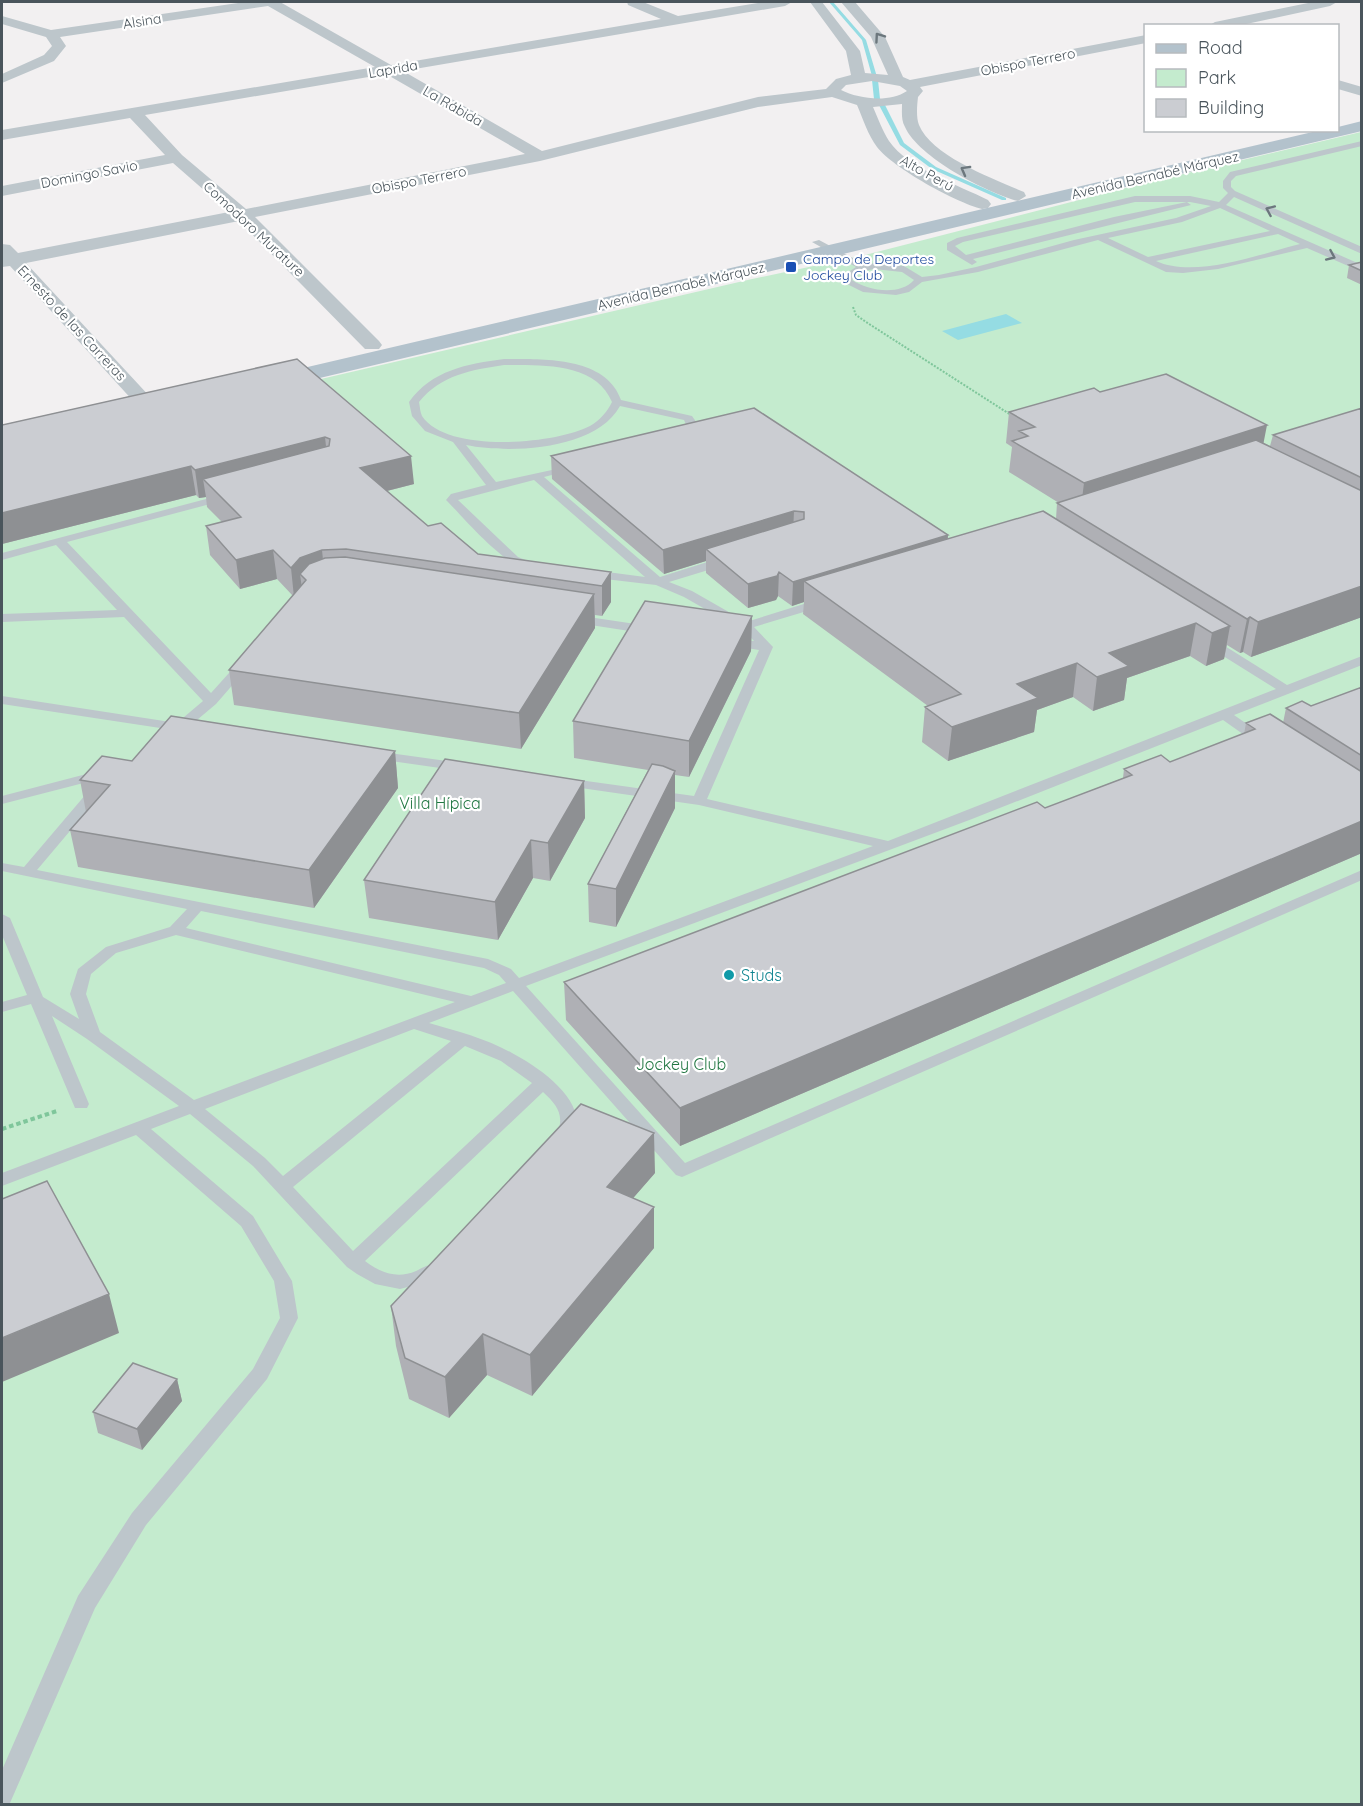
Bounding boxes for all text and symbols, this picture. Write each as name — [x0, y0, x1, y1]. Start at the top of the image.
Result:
street label: Alsina — [122, 9, 162, 33]
legend — [1144, 24, 1339, 132]
one-way arrow — [875, 32, 886, 43]
text: Road — [1198, 36, 1243, 59]
street label: Obispo Terrero — [979, 44, 1077, 80]
street label: Laprida — [367, 56, 419, 82]
text: Park — [1198, 66, 1236, 89]
street label: La Rábida — [420, 82, 486, 130]
text: Building — [1198, 96, 1264, 119]
street label: Avenida Bernabé Márquez — [1070, 147, 1241, 203]
street label: Alto Perú — [897, 151, 957, 195]
street label: Domingo Savio — [39, 156, 139, 192]
street label: Obispo Terrero — [370, 162, 468, 198]
one-way arrow — [961, 165, 971, 177]
street label: Comodoro Murature — [200, 177, 308, 281]
one-way arrow — [1265, 205, 1276, 217]
one-way arrow — [1325, 248, 1336, 260]
place label: Campo de Deportes Jockey Club — [803, 250, 934, 284]
street label: Avenida Bernabé Márquez — [596, 258, 767, 314]
marker: Campo de Deportes Jockey Club — [784, 260, 798, 274]
street label: Ernesto de las Carreras — [14, 261, 130, 385]
park label: Villa Hípica — [399, 793, 481, 813]
place label: Studs — [741, 965, 782, 985]
marker: Studs — [722, 968, 736, 982]
park label: Jockey Club — [636, 1054, 726, 1074]

